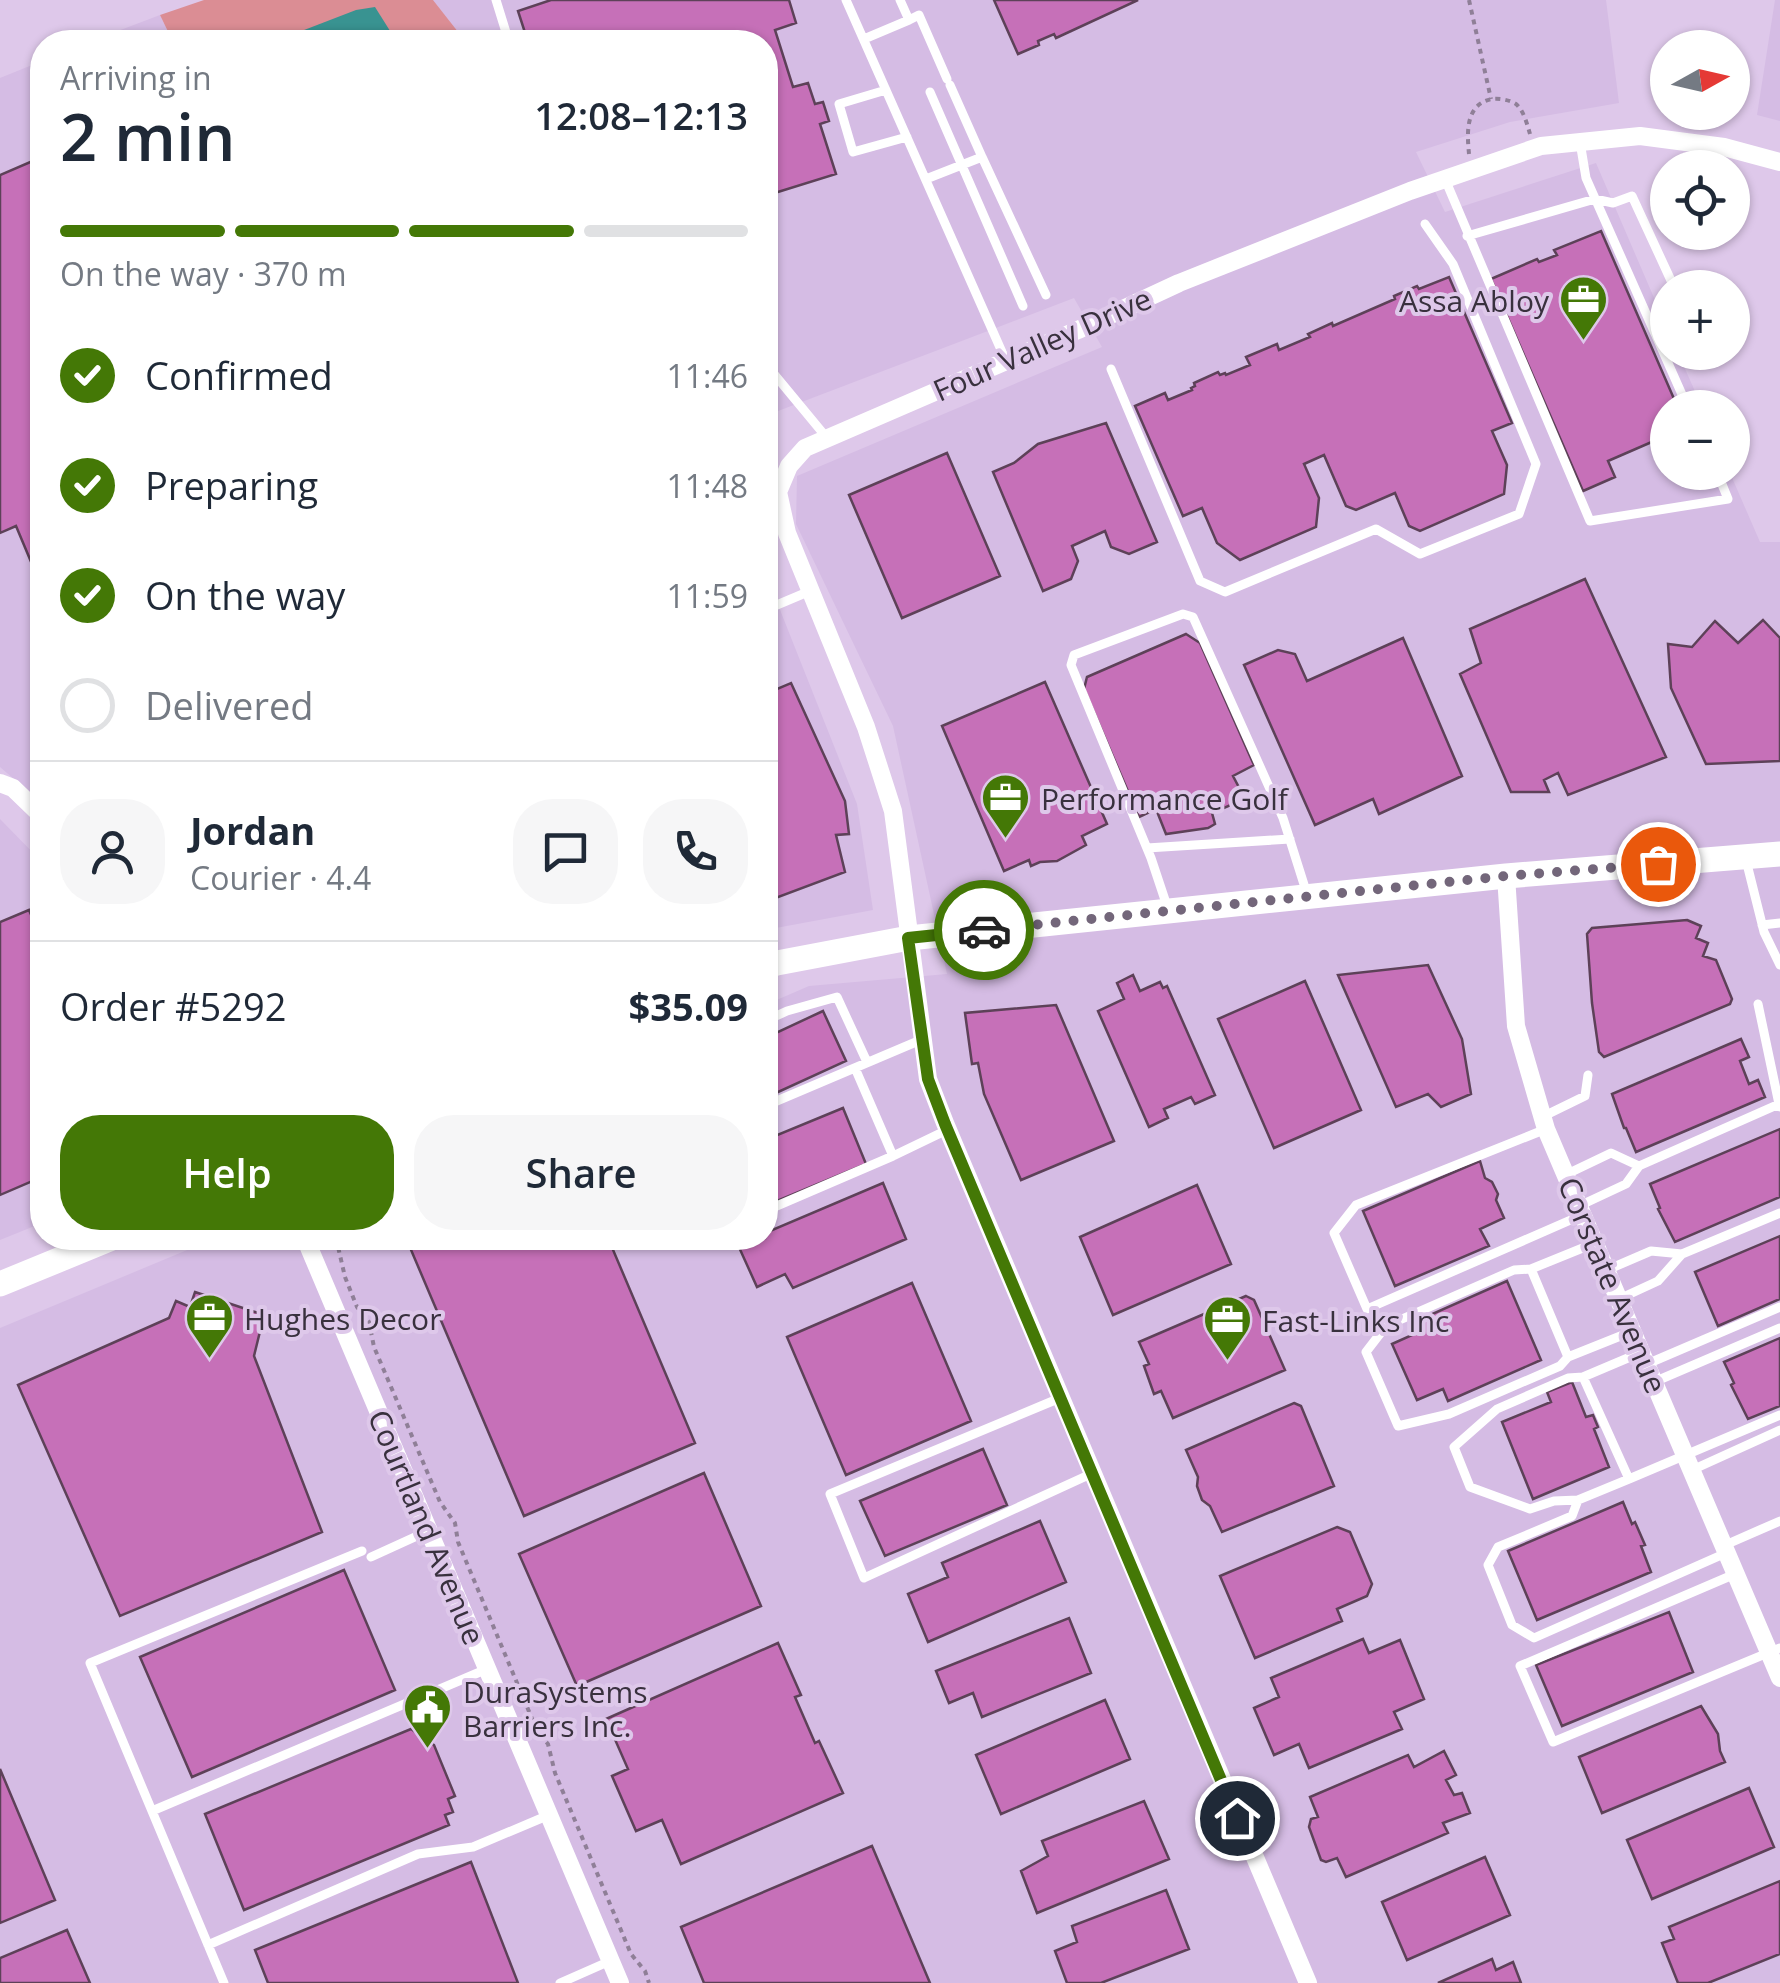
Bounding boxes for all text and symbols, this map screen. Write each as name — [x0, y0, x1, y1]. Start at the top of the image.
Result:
north arrow — [1650, 30, 1750, 130]
map controls — [1650, 30, 1750, 490]
text: Arriving in — [60, 56, 212, 99]
text: 12:08–12:13 — [534, 89, 748, 141]
text: 2 min — [60, 92, 235, 180]
button: locate — [1650, 150, 1750, 250]
text: On the way · 370 m — [60, 252, 347, 295]
button: + — [1650, 270, 1750, 370]
office icon: Assa Abloy — [1558, 274, 1610, 342]
street label: Four Valley Drive — [926, 278, 1158, 410]
place label: Assa Abloy — [1399, 280, 1550, 321]
icon: check — [60, 348, 115, 403]
text: Confirmed — [145, 349, 333, 401]
text: 11:46 — [666, 354, 748, 397]
button: − — [1650, 390, 1750, 490]
icon: check — [60, 458, 115, 513]
text: Preparing — [145, 459, 318, 511]
text: 11:48 — [666, 464, 748, 507]
icon: check — [60, 568, 115, 623]
text: On the way — [145, 569, 345, 621]
text: 11:59 — [666, 574, 748, 617]
text: Delivered — [145, 679, 314, 731]
office icon: Performance Golf — [980, 772, 1032, 840]
place label: Performance Golf — [1041, 778, 1290, 819]
button: person — [60, 799, 165, 904]
button: chat — [513, 799, 618, 904]
button: phone — [643, 799, 748, 904]
text: Jordan — [190, 804, 315, 856]
pin — [1616, 822, 1701, 907]
icon: bag — [1631, 837, 1686, 892]
text: Courier · 4.4 — [190, 856, 371, 899]
courier — [934, 880, 1034, 980]
icon: car — [957, 903, 1012, 958]
text: Order #5292 — [60, 980, 287, 1032]
text: $35.09 — [629, 980, 748, 1032]
button: Help — [60, 1115, 394, 1230]
button: Share — [414, 1115, 748, 1230]
street label: Corstate Avenue — [1549, 1171, 1677, 1399]
office icon: Hughes Decor — [183, 1292, 235, 1360]
office icon: Fast-Links Inc — [1201, 1294, 1253, 1362]
place label: Hughes Decor — [244, 1298, 441, 1339]
place label: Fast-Links Inc — [1262, 1300, 1449, 1341]
street label: Courtland Avenue — [359, 1403, 495, 1651]
place label: DuraSystems Barriers Inc. — [463, 1671, 647, 1746]
public building icon: DuraSystems Barriers Inc. — [402, 1682, 454, 1750]
pin — [1195, 1776, 1280, 1861]
icon: home — [1210, 1791, 1265, 1846]

